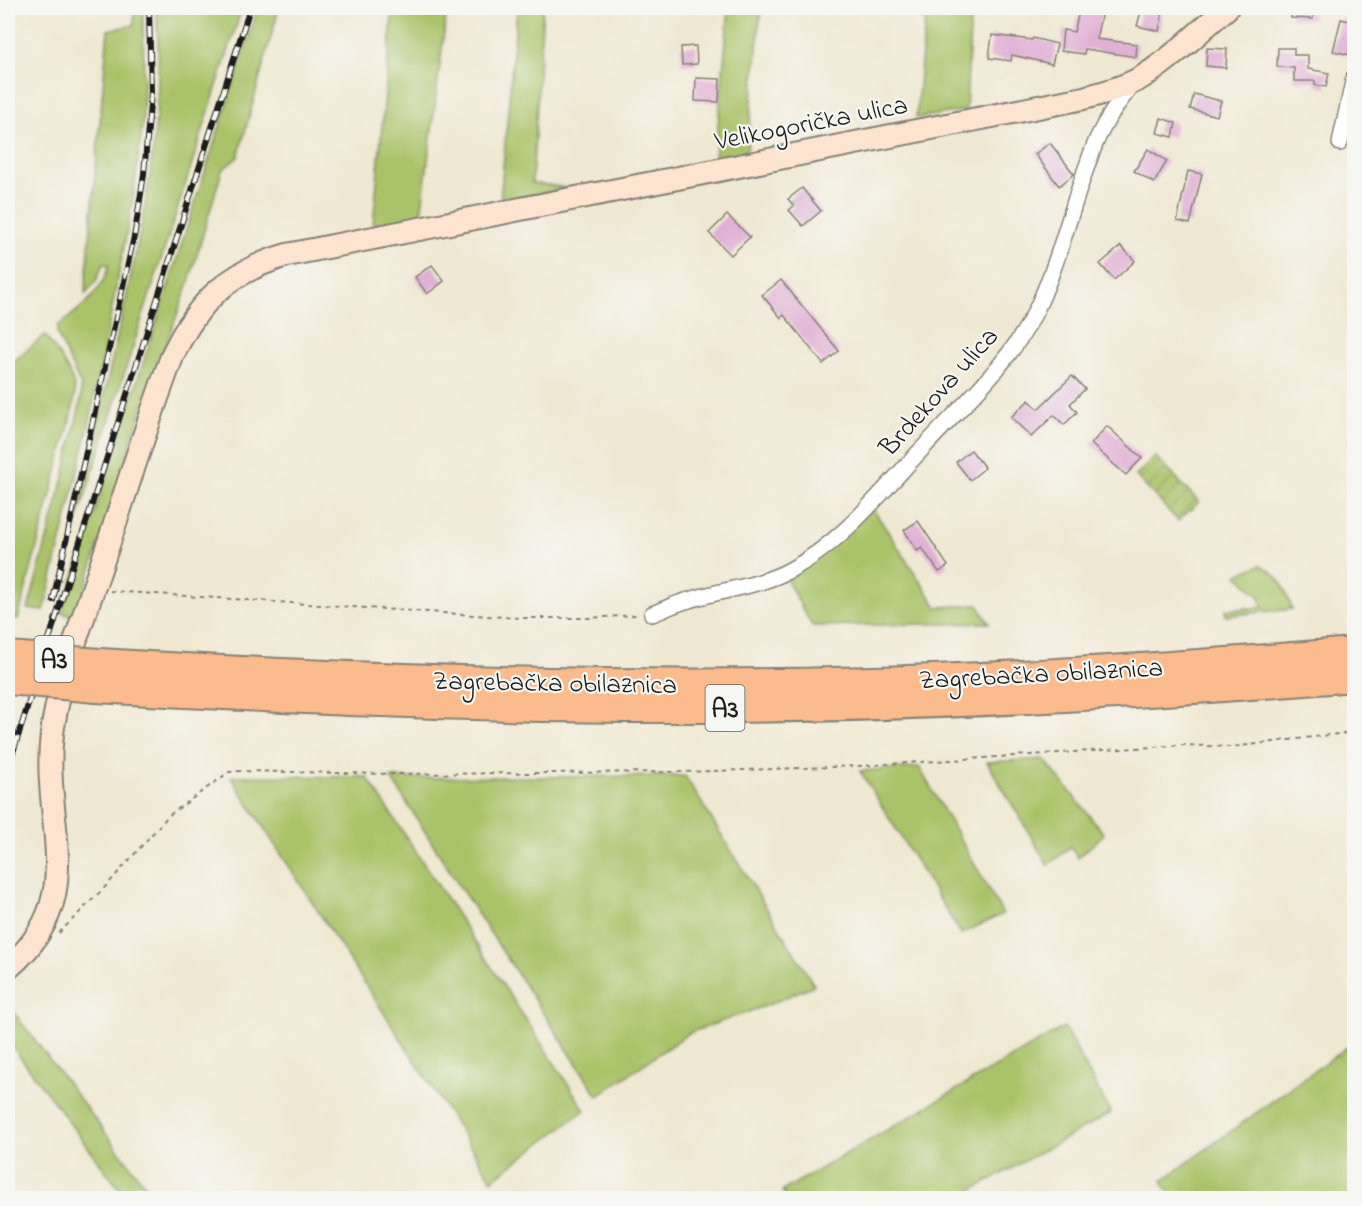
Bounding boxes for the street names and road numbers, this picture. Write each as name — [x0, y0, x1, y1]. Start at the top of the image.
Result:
street label: Velikogorička ulica — [711, 87, 911, 162]
street label: Brdekova ulica — [870, 319, 1009, 467]
road number: A3 — [34, 636, 74, 682]
street label: Zagrebačka obilaznica — [918, 650, 1164, 701]
street label: Zagrebačka obilaznica — [433, 663, 677, 706]
road number: A3 — [706, 685, 744, 731]

